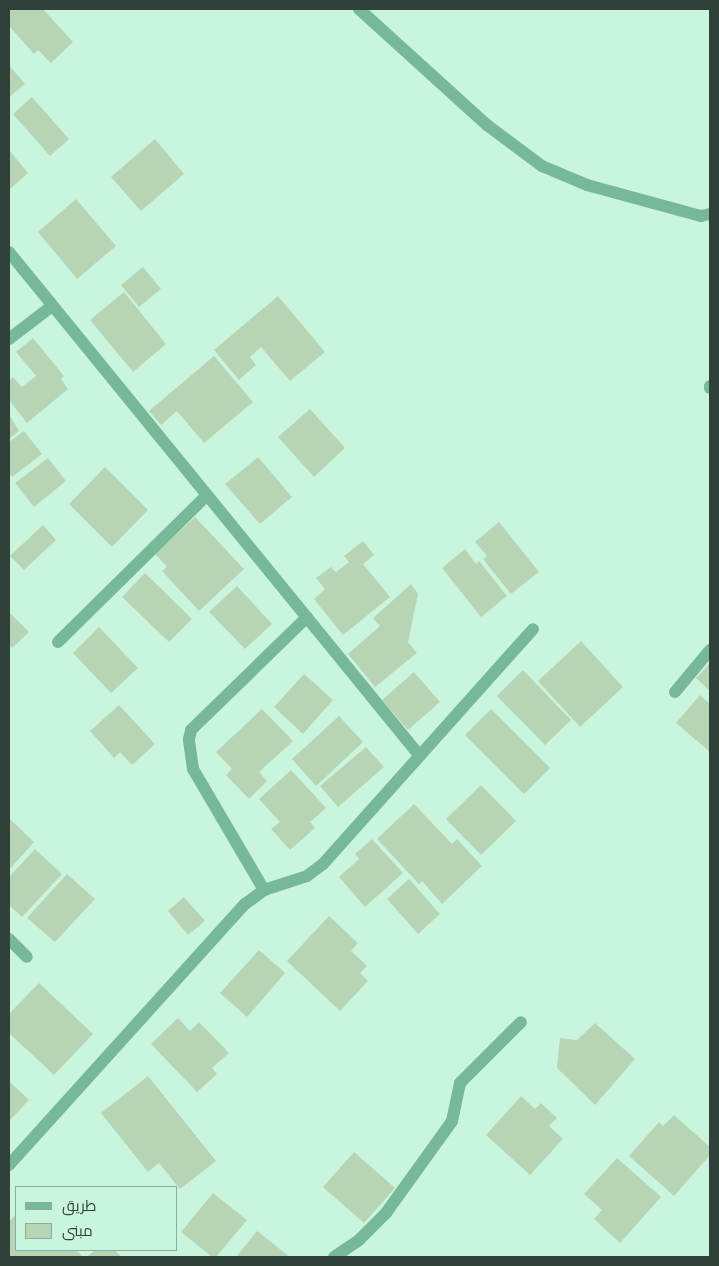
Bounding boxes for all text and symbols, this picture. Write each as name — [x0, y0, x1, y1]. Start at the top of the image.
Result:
legend — [15, 1186, 178, 1251]
text: طريق — [62, 1197, 96, 1215]
text: مبنى — [62, 1222, 93, 1240]

